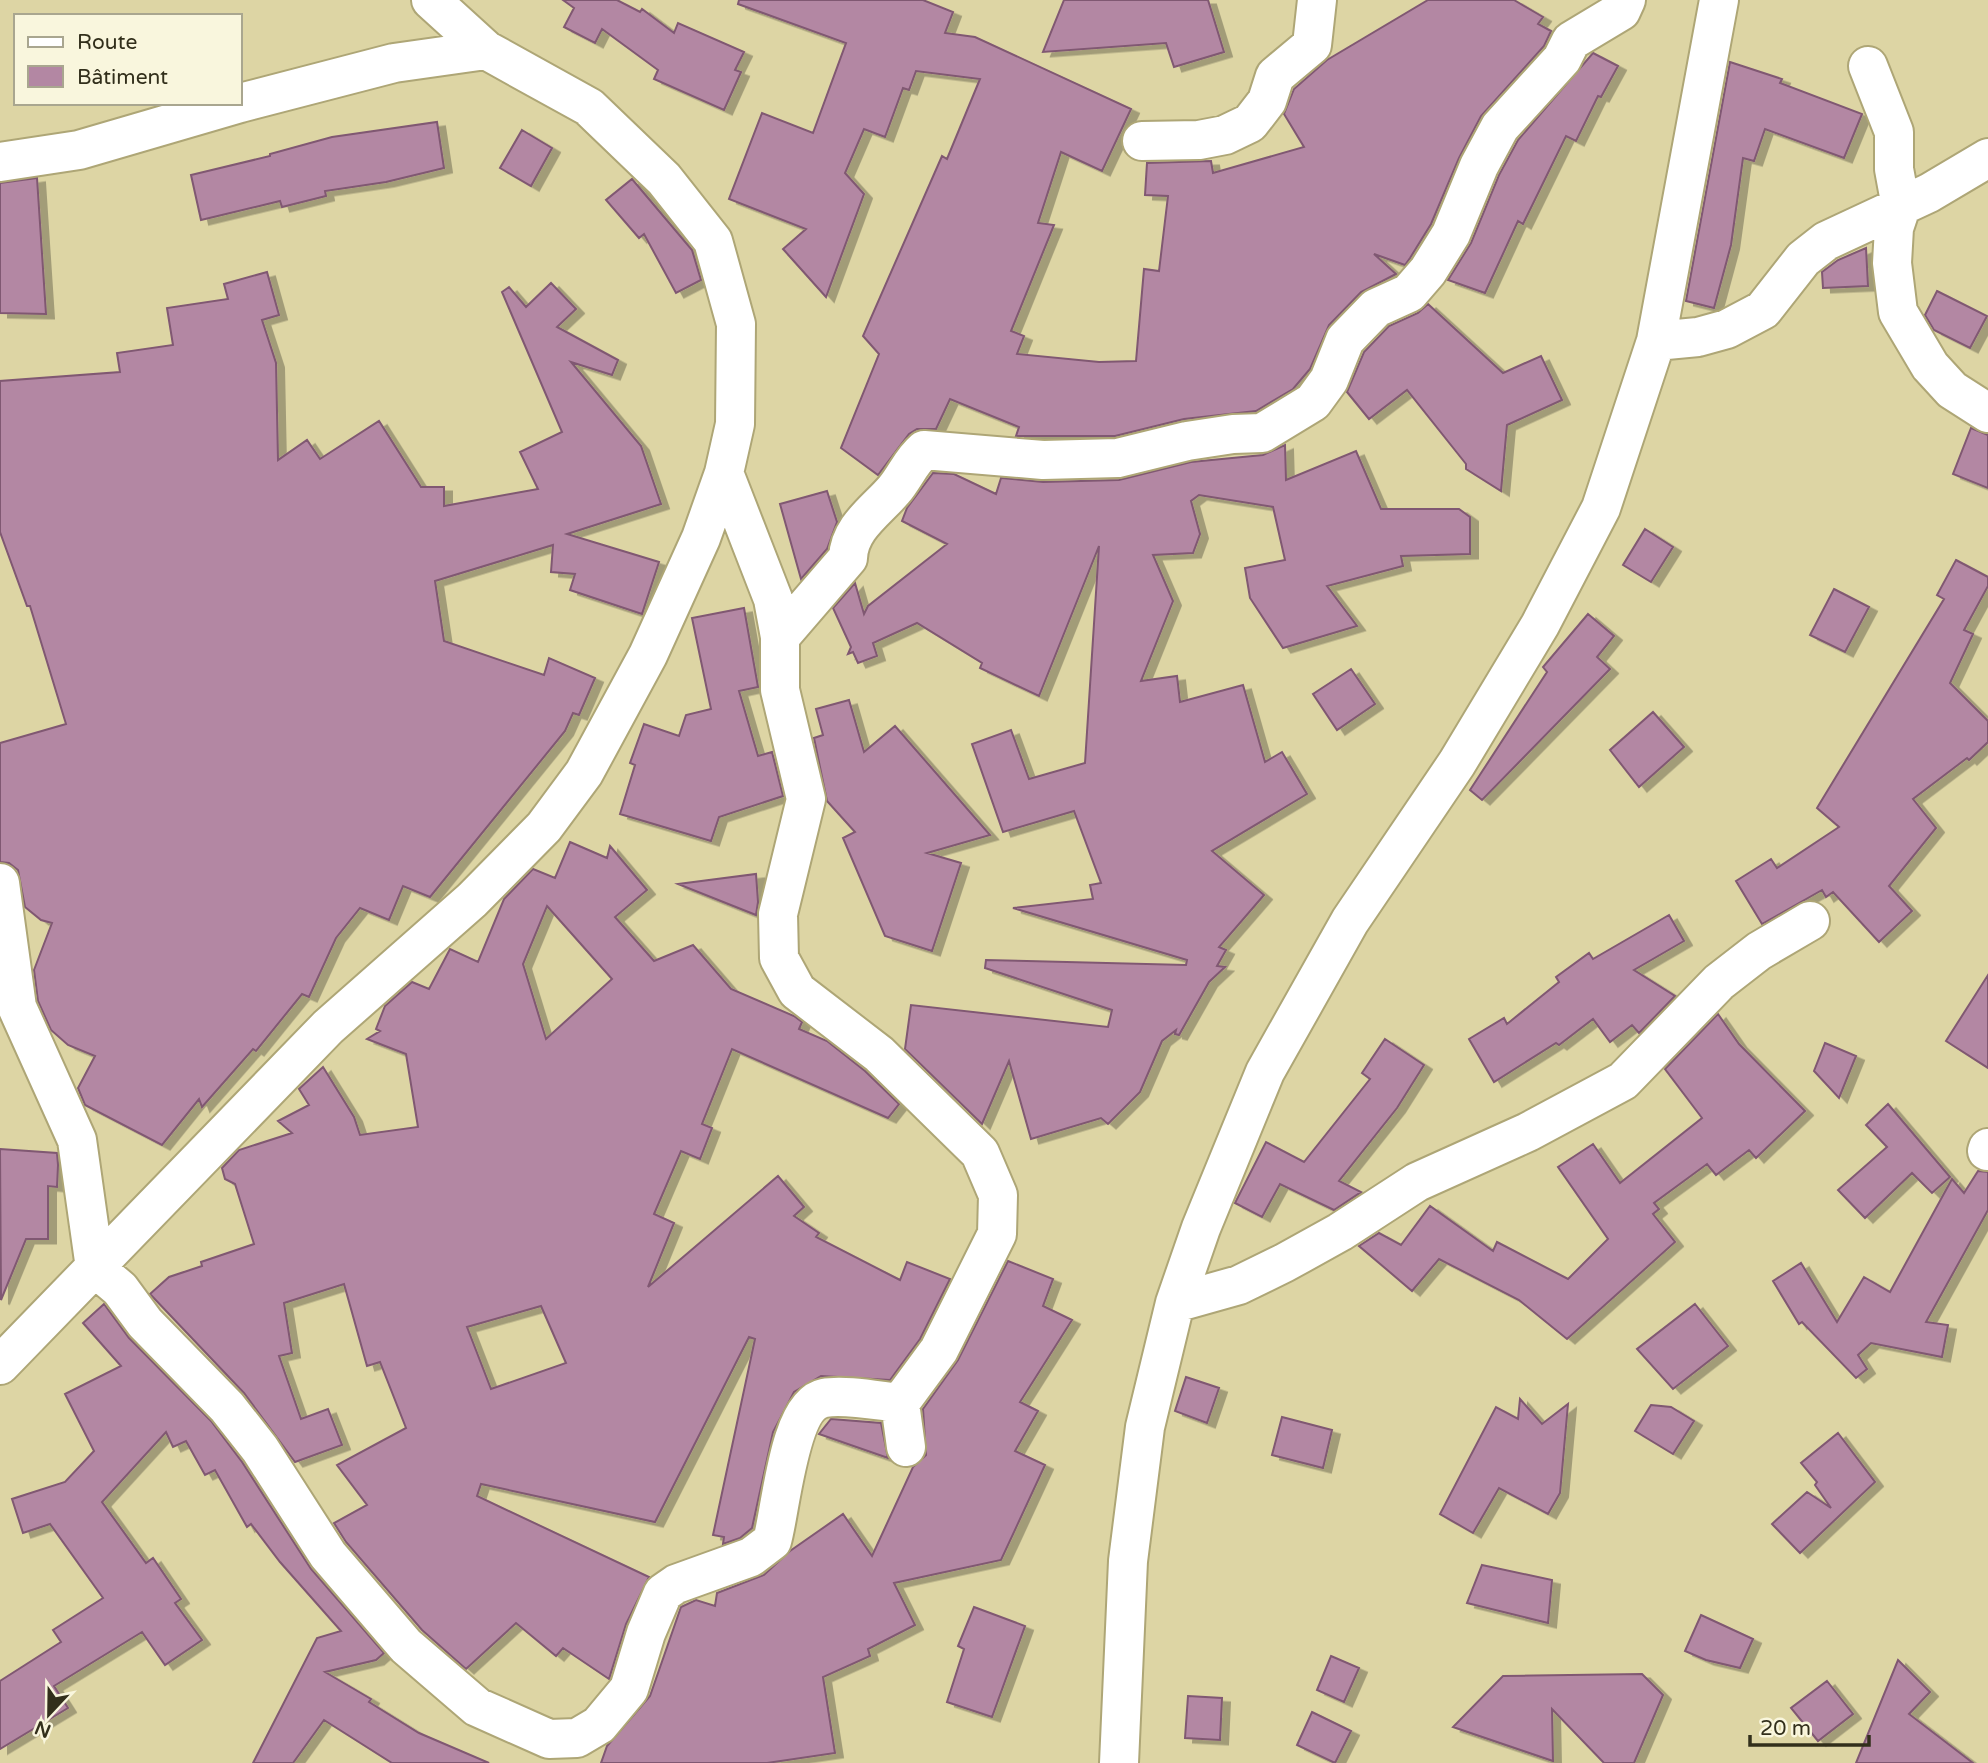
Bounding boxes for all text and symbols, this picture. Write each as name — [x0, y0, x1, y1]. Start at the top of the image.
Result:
legend — [14, 14, 242, 105]
text: Route — [77, 30, 137, 55]
text: Bâtiment — [77, 65, 168, 90]
north arrow — [14, 1679, 84, 1749]
scale bar — [1750, 1704, 1869, 1748]
text: N — [32, 1716, 54, 1742]
text: 20 m — [1760, 1716, 1811, 1741]

